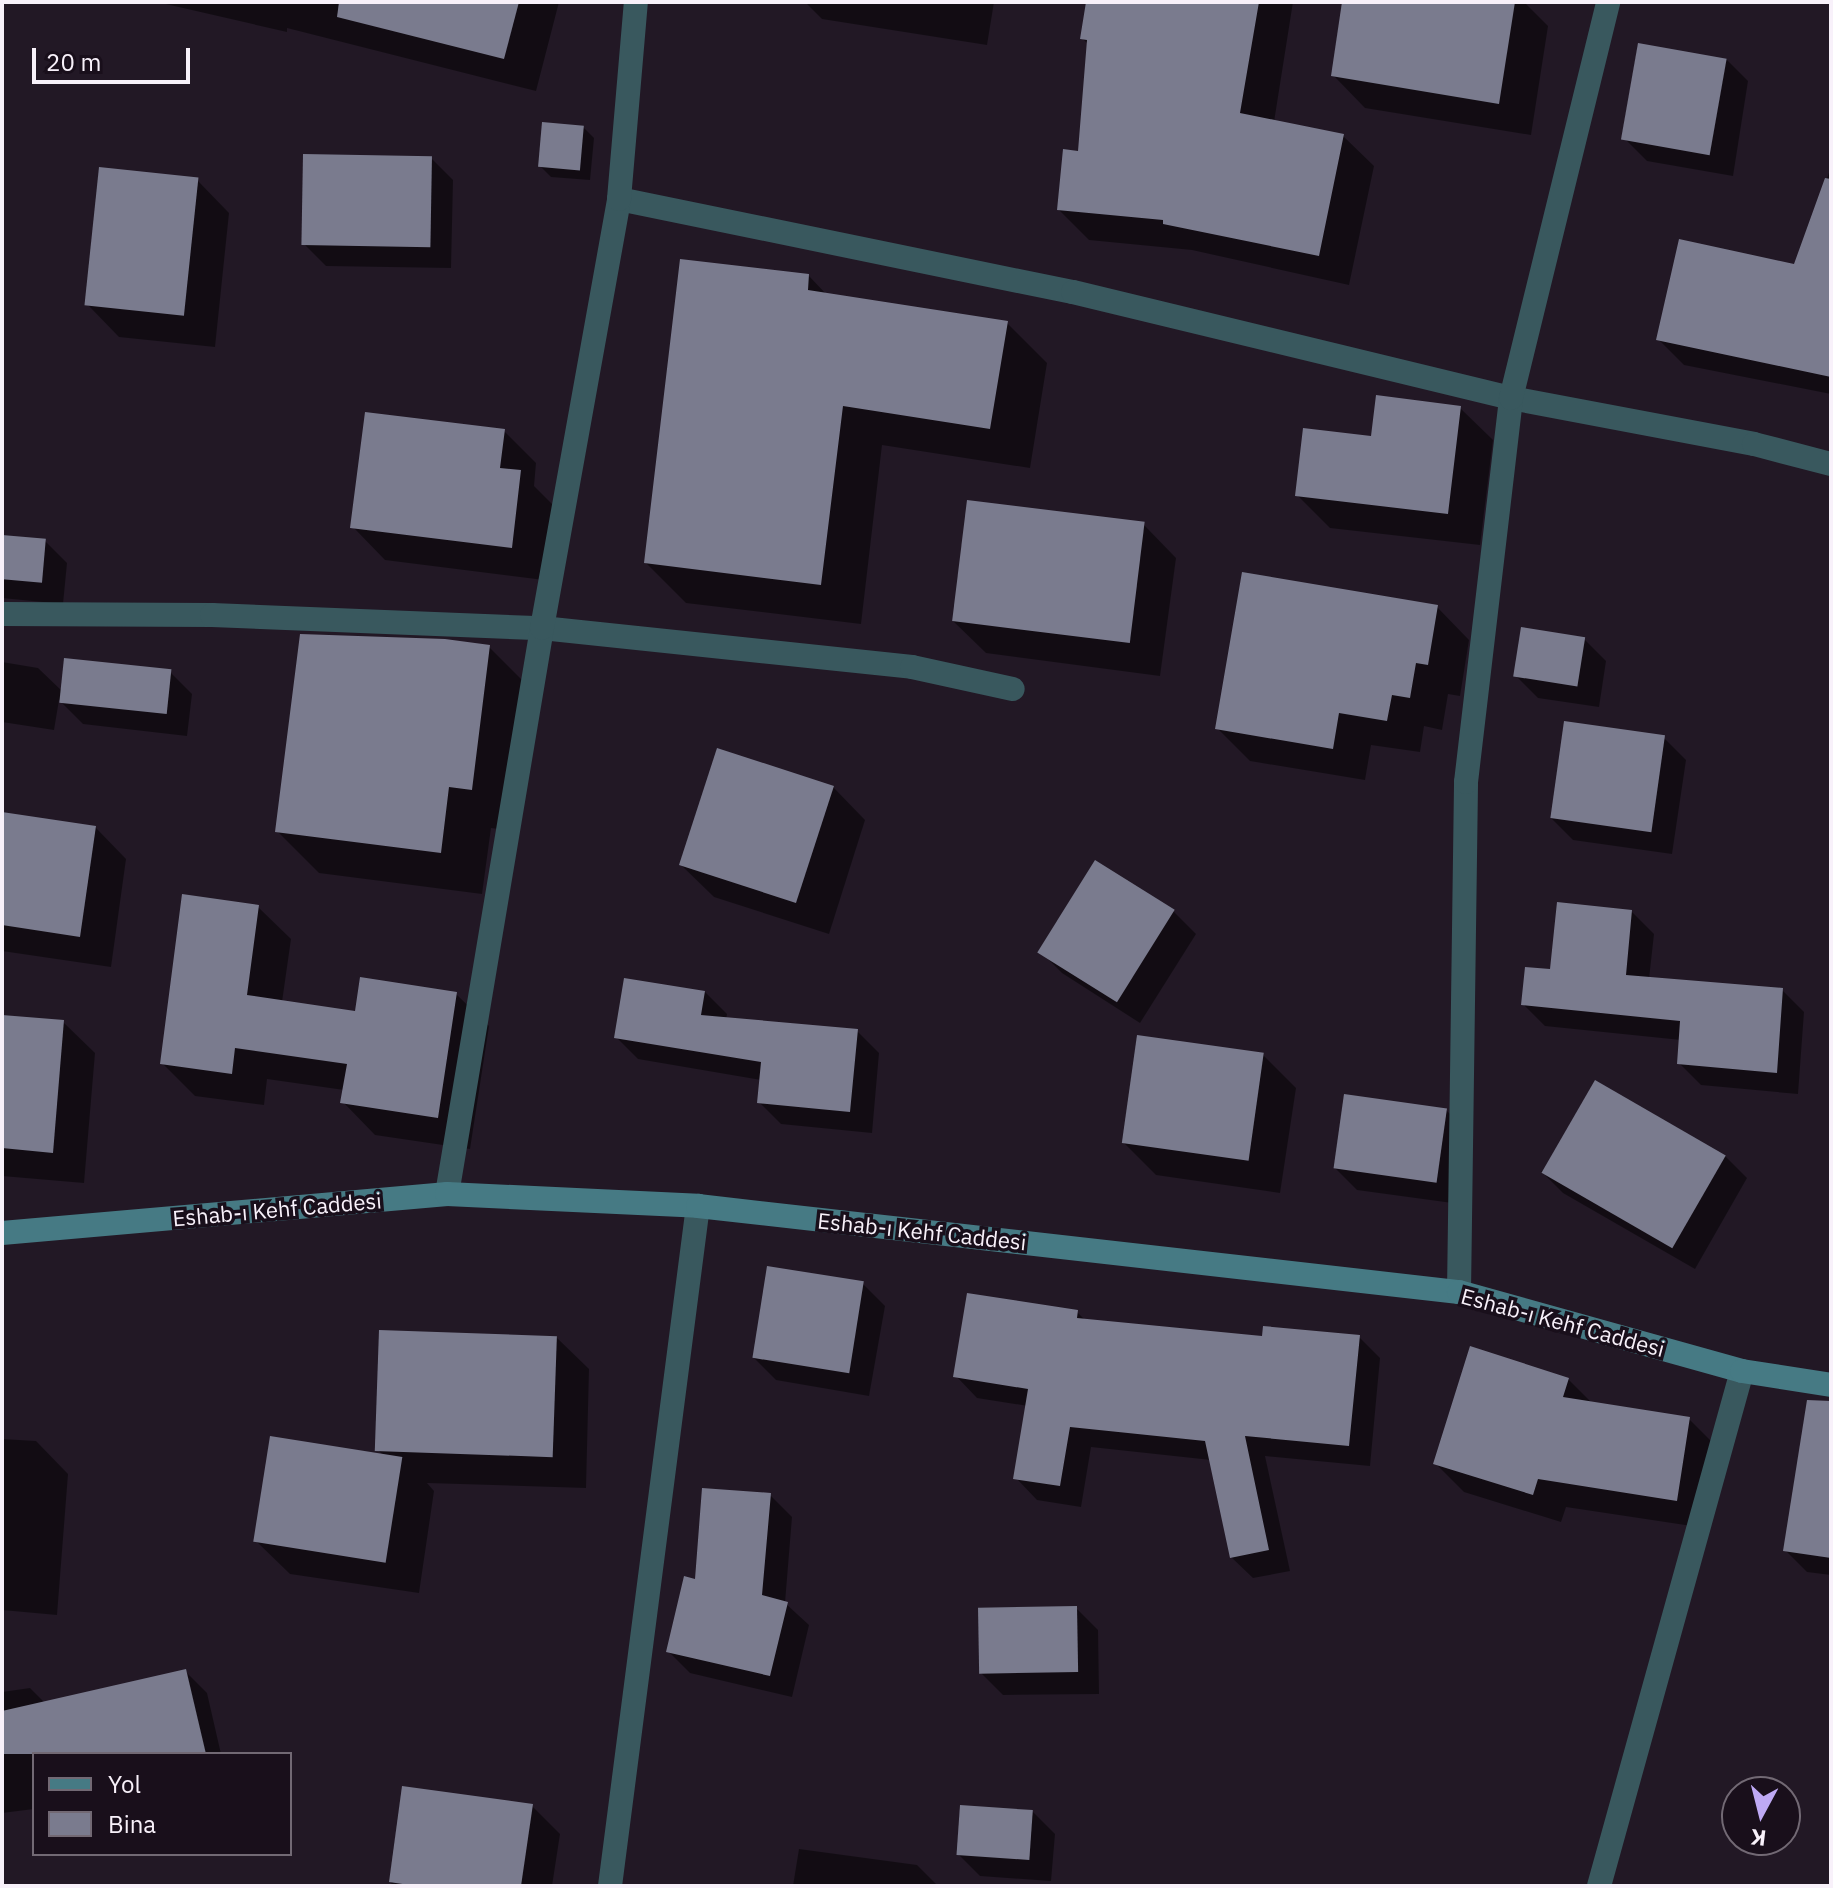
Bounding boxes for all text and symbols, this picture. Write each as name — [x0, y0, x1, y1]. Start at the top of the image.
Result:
scale bar — [36, 32, 194, 82]
text: 20 m — [46, 46, 101, 78]
street label: Eshab-ı Kehf Caddesi — [171, 1187, 383, 1231]
street label: Eshab-ı Kehf Caddesi — [816, 1207, 1028, 1255]
street label: Eshab-ı Kehf Caddesi — [1458, 1282, 1668, 1362]
legend — [32, 1752, 292, 1856]
text: Yol — [108, 1768, 141, 1800]
north arrow — [1721, 1776, 1801, 1856]
text: Bina — [108, 1808, 156, 1840]
text: K — [1749, 1823, 1768, 1854]

